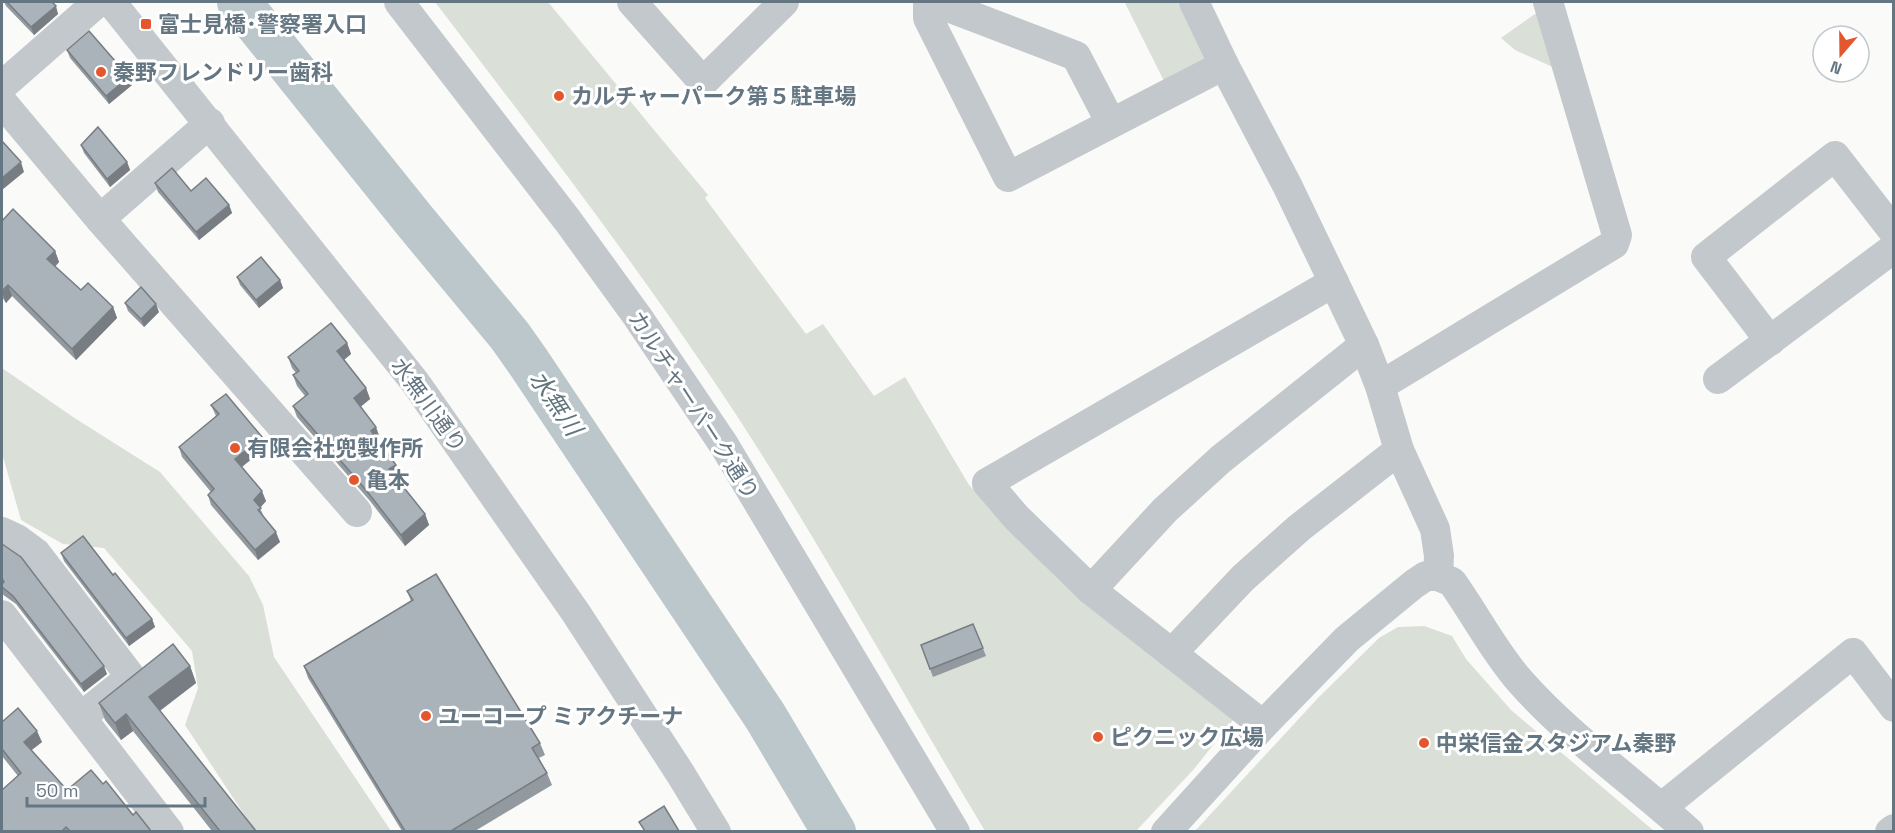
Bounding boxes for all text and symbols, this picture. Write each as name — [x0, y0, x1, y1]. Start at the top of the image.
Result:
place label: 富士見橋･警察署入口 — [158, 10, 367, 38]
marker: 富士見橋･警察署入口 — [139, 17, 153, 31]
north arrow — [1811, 24, 1871, 84]
text: N — [1827, 56, 1845, 79]
place label: 秦野フレンドリー歯科 — [113, 58, 333, 86]
marker: 秦野フレンドリー歯科 — [94, 65, 108, 79]
place label: カルチャーパーク第５駐車場 — [571, 82, 857, 110]
marker: カルチャーパーク第５駐車場 — [552, 89, 566, 103]
street label: カルチャーパーク通り — [622, 305, 766, 505]
street label: 水無川通り — [385, 352, 473, 458]
water label: 水無川 — [523, 364, 591, 444]
place label: 有限会社兜製作所 — [247, 434, 423, 462]
marker: 有限会社兜製作所 — [228, 441, 242, 455]
place label: 亀本 — [366, 466, 410, 494]
marker: 亀本 — [347, 473, 361, 487]
place label: ユーコープ ミアクチーナ — [438, 702, 683, 730]
marker: ユーコープ ミアクチーナ — [419, 709, 433, 723]
place label: ピクニック広場 — [1110, 723, 1264, 751]
place label: 中栄信金スタジアム秦野 — [1436, 729, 1676, 757]
marker: ピクニック広場 — [1091, 730, 1105, 744]
marker: 中栄信金スタジアム秦野 — [1417, 736, 1431, 750]
scale bar — [27, 770, 206, 808]
text: 50 m — [36, 779, 78, 802]

